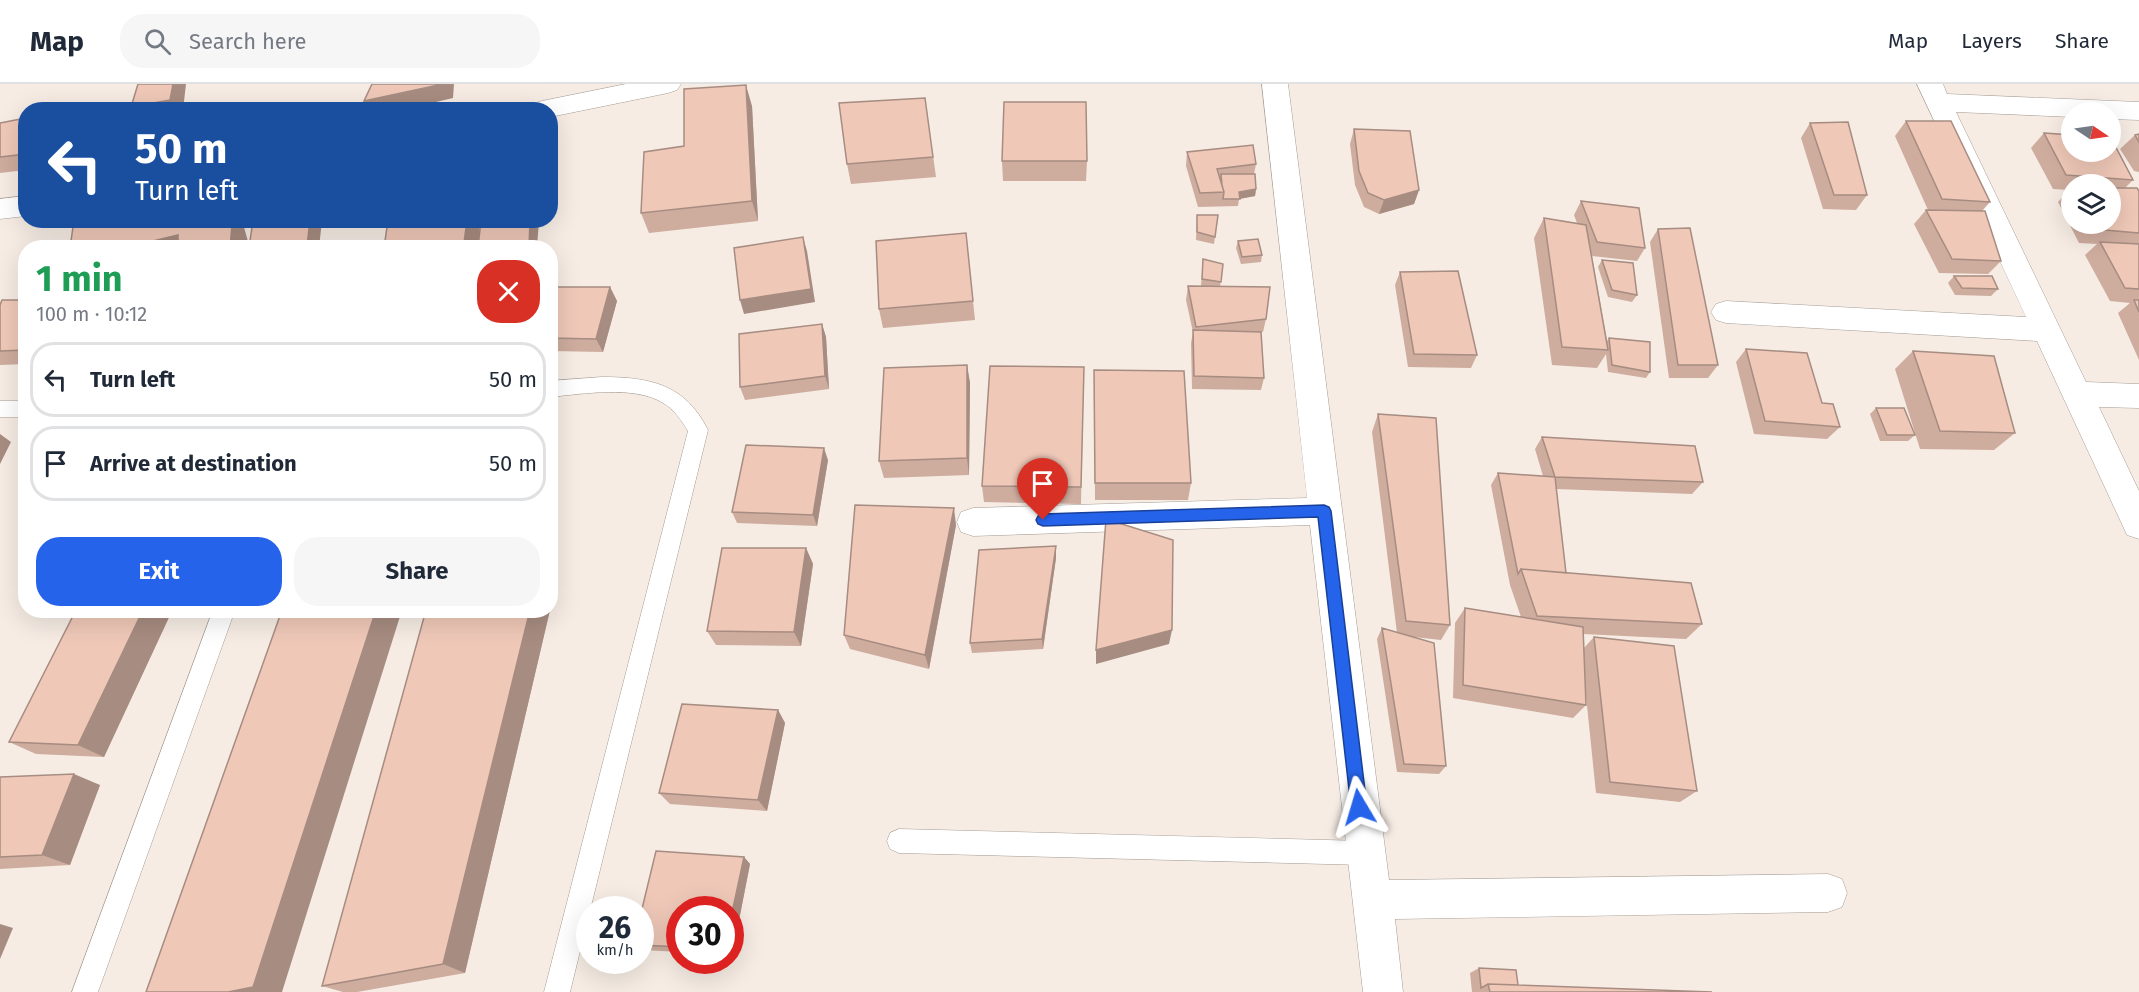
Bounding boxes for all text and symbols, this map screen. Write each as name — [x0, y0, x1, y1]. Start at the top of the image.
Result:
search box — [120, 14, 540, 68]
text: Map — [30, 25, 84, 58]
icon: search — [141, 25, 174, 58]
text: Search here — [189, 28, 307, 55]
text: Map — [1888, 28, 1928, 54]
text: Layers — [1961, 28, 2022, 54]
text: Share — [2055, 28, 2109, 54]
north arrow — [2061, 102, 2121, 162]
map controls — [2061, 102, 2121, 234]
text: 50 m — [135, 124, 228, 174]
icon: left — [36, 126, 114, 204]
button: layers — [2061, 174, 2121, 234]
text: Turn left — [135, 175, 238, 207]
text: 1 min — [36, 257, 123, 301]
button: close — [477, 260, 540, 323]
text: 100 m · 10:12 — [36, 302, 147, 326]
icon: left — [39, 363, 72, 396]
text: Turn left — [90, 366, 175, 393]
text: 50 m — [489, 366, 537, 393]
icon: arrive — [39, 447, 72, 480]
text: Arrive at destination — [90, 450, 297, 477]
text: 50 m — [489, 450, 537, 477]
pin — [1017, 458, 1068, 520]
icon: arrive — [1026, 467, 1059, 500]
button: Exit — [36, 537, 282, 606]
button: Share — [294, 537, 540, 606]
position arrow — [1327, 775, 1391, 839]
speed limit sign: 30 — [666, 896, 744, 974]
text: 26 — [599, 910, 631, 946]
text: km/h — [596, 941, 634, 959]

